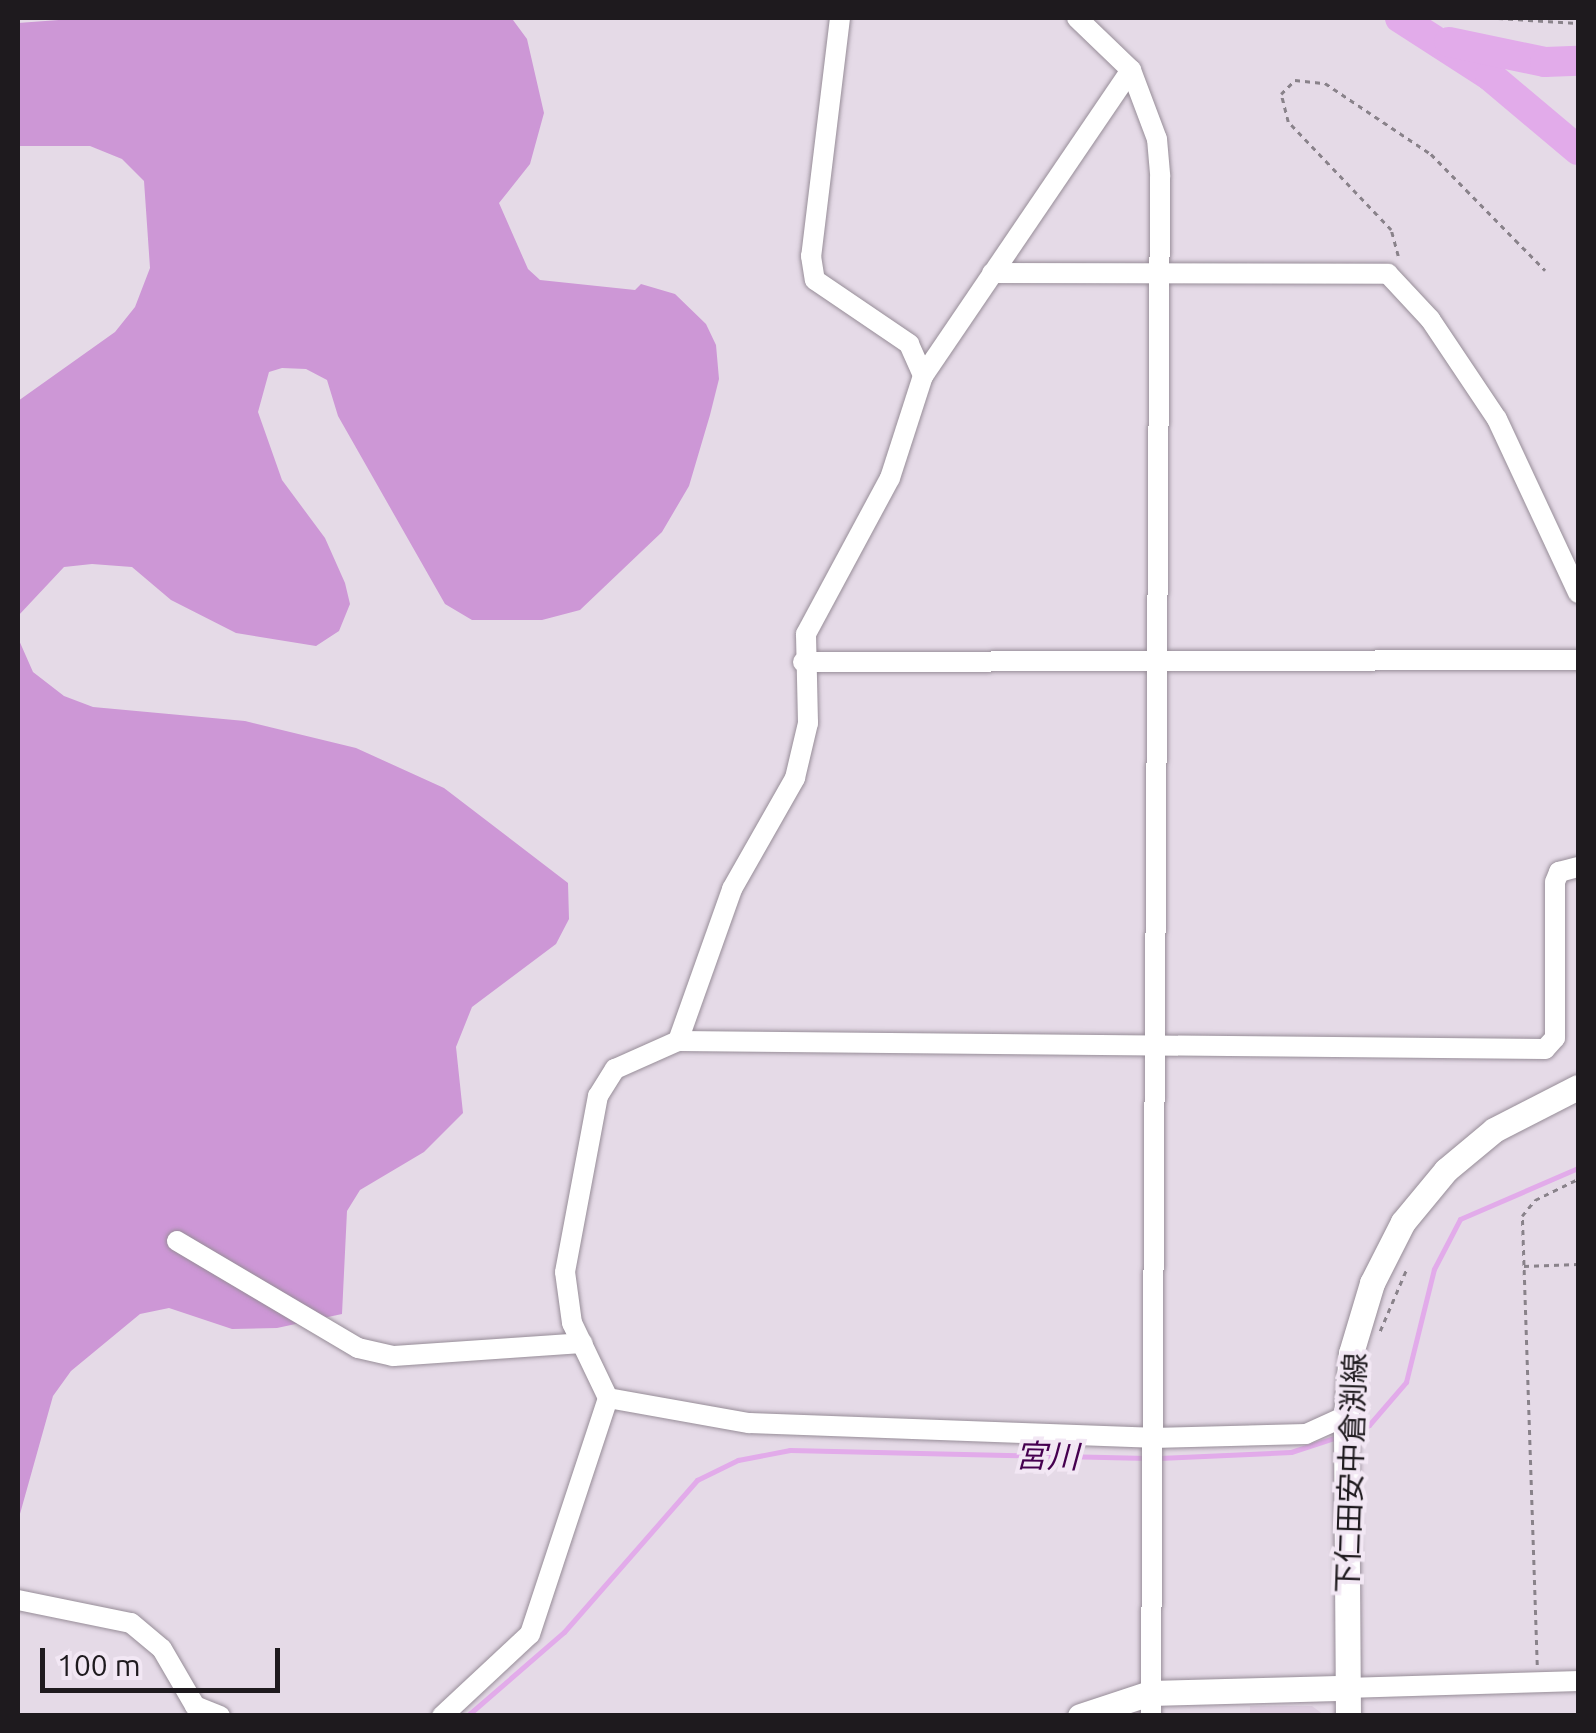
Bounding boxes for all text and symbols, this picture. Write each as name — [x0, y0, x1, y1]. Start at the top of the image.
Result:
street label: 下仁田安中倉渕線 — [1329, 1352, 1373, 1594]
water label: 宮川 — [1015, 1436, 1079, 1476]
scale bar — [45, 1628, 285, 1690]
text: 100 m — [57, 1648, 141, 1682]

